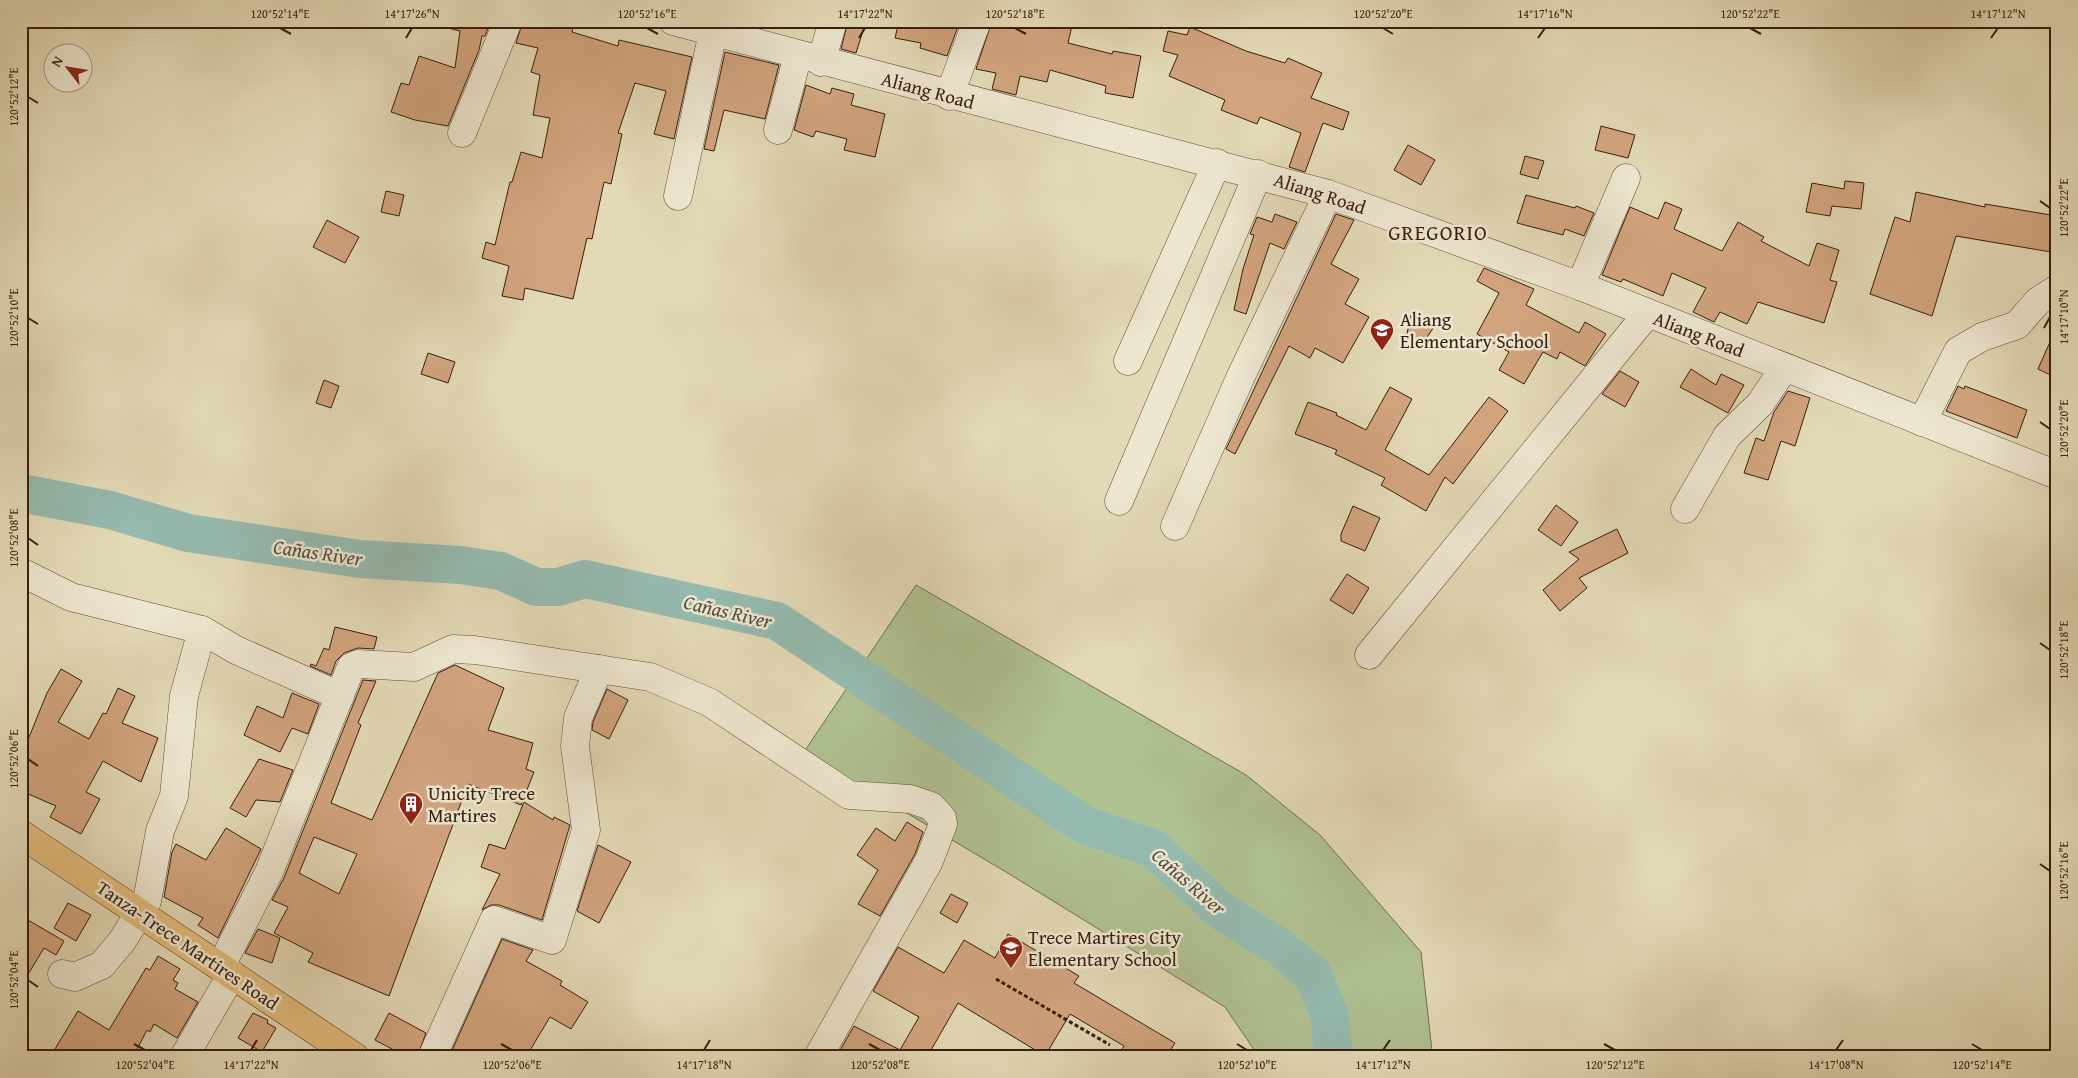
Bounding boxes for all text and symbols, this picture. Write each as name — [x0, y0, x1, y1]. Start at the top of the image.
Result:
text: 120°52'14"E — [250, 5, 310, 22]
text: 14°17'26"N — [384, 5, 440, 22]
text: 120°52'16"E — [617, 5, 677, 22]
text: 14°17'22"N — [837, 5, 893, 22]
text: 120°52'18"E — [985, 5, 1045, 22]
text: 120°52'20"E — [1353, 5, 1413, 22]
text: 14°17'16"N — [1517, 5, 1573, 22]
text: 120°52'22"E — [1720, 5, 1780, 22]
text: 14°17'12"N — [1970, 5, 2026, 22]
north arrow — [42, 42, 92, 92]
text: N — [46, 52, 68, 70]
street label: Aliang Road — [878, 64, 978, 116]
text: 120°52'12"E — [5, 67, 22, 127]
street label: Aliang Road — [1270, 165, 1370, 221]
text: 120°52'22"E — [2055, 178, 2072, 238]
district label: GREGORIO — [1388, 217, 1488, 248]
text: 120°52'10"E — [5, 288, 22, 348]
text: 14°17'10"N — [2055, 289, 2072, 345]
street label: Aliang Road — [1650, 304, 1749, 364]
place label: Aliang Elementary School — [1400, 305, 1549, 355]
school or university icon: Aliang Elementary School — [1369, 317, 1395, 351]
text: 120°52'20"E — [2055, 399, 2072, 459]
text: 120°52'08"E — [5, 508, 22, 568]
water label: Cañas River — [271, 531, 365, 573]
water label: Cañas River — [681, 587, 776, 635]
text: 120°52'18"E — [2055, 620, 2072, 680]
text: 120°52'06"E — [5, 729, 22, 789]
place label: Unicity Trece Martires — [428, 779, 535, 829]
building icon: Unicity Trece Martires — [398, 791, 424, 825]
water label: Cañas River — [1146, 841, 1233, 922]
text: 120°52'16"E — [2055, 841, 2072, 901]
street label: Tanza-Trece Martires Road — [91, 873, 285, 1017]
place label: Trece Martires City Elementary School — [1028, 923, 1182, 973]
school or university icon: Trece Martires City Elementary School — [998, 935, 1024, 969]
text: 120°52'04"E — [5, 950, 22, 1010]
text: 120°52'04"E — [115, 1056, 175, 1073]
text: 14°17'22"N — [223, 1056, 279, 1073]
text: 120°52'06"E — [482, 1056, 542, 1073]
text: 14°17'18"N — [676, 1056, 732, 1073]
text: 120°52'08"E — [850, 1056, 910, 1073]
text: 120°52'10"E — [1217, 1056, 1277, 1073]
text: 14°17'12"N — [1355, 1056, 1411, 1073]
text: 120°52'12"E — [1585, 1056, 1645, 1073]
text: 14°17'08"N — [1808, 1056, 1864, 1073]
text: 120°52'14"E — [1952, 1056, 2012, 1073]

